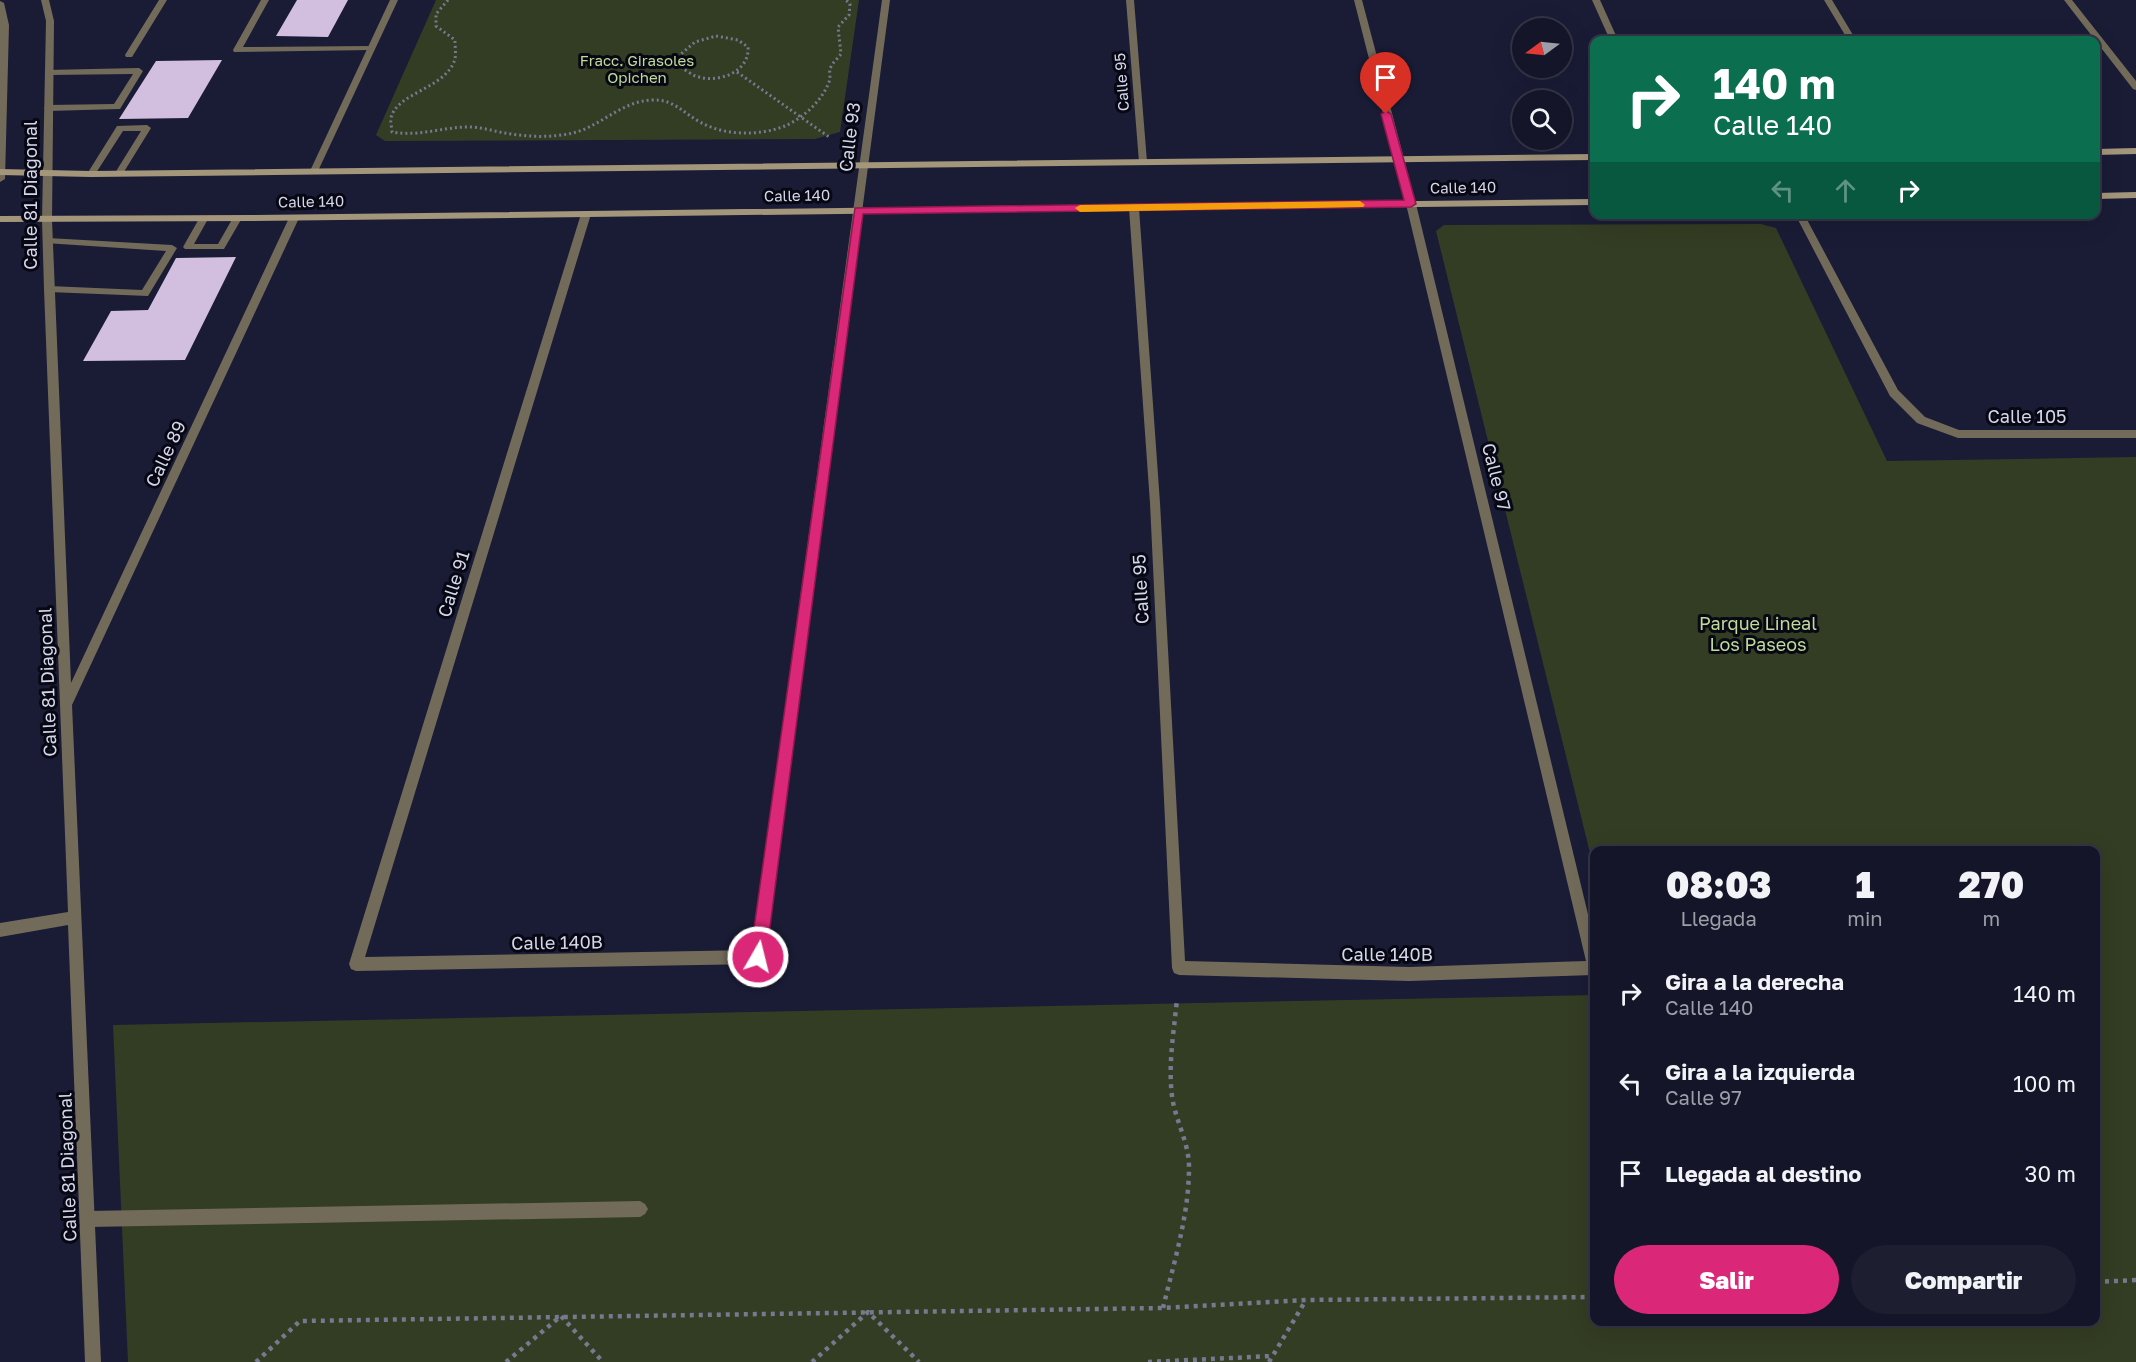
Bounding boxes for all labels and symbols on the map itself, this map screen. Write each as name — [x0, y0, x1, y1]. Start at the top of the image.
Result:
north arrow — [1512, 18, 1572, 78]
park label: Fracc. Girasoles Opichen — [580, 51, 694, 86]
street label: Calle 95 — [1110, 52, 1132, 112]
pin — [1360, 52, 1411, 114]
street label: Calle 93 — [834, 101, 864, 173]
street label: Calle 81 Diagonal — [19, 120, 41, 270]
street label: Calle 140 — [1430, 177, 1496, 197]
street label: Calle 140 — [764, 185, 830, 205]
street label: Calle 140 — [278, 191, 344, 211]
street label: Calle 105 — [1987, 405, 2067, 427]
street label: Calle 89 — [140, 417, 190, 490]
street label: Calle 97 — [1478, 441, 1516, 513]
street label: Calle 91 — [433, 548, 474, 620]
street label: Calle 95 — [1127, 554, 1153, 625]
street label: Calle 81 Diagonal — [33, 607, 61, 757]
park label: Parque Lineal Los Paseos — [1699, 612, 1817, 655]
position arrow — [726, 925, 790, 989]
street label: Calle 140B — [511, 930, 603, 954]
street label: Calle 140B — [1341, 943, 1433, 965]
street label: Calle 81 Diagonal — [53, 1092, 81, 1242]

